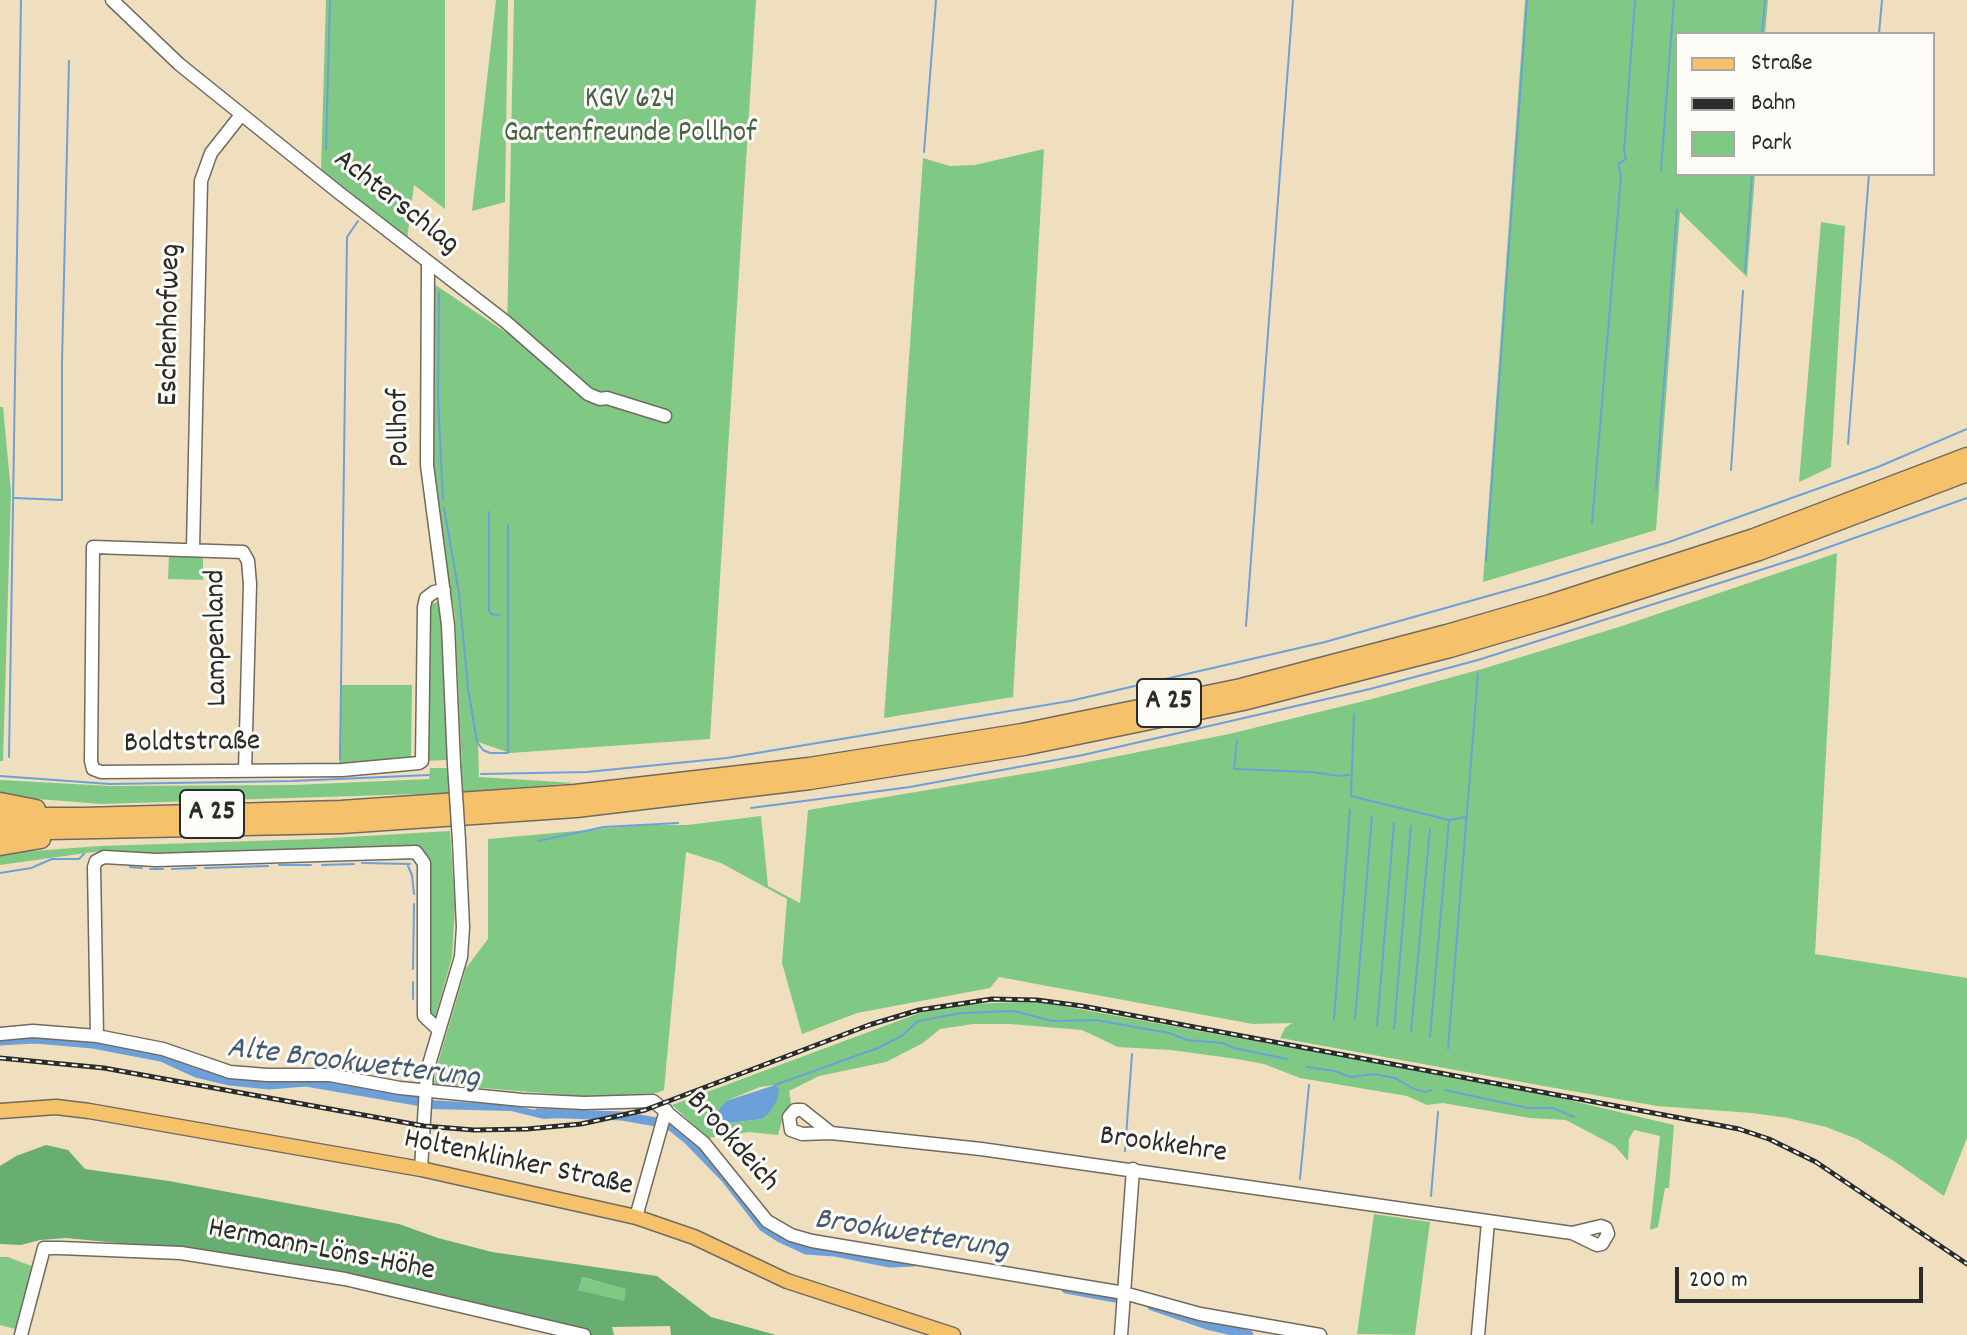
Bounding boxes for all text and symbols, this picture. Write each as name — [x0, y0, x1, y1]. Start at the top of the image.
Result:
legend — [1675, 32, 1935, 176]
text: Straße — [1751, 47, 1813, 81]
park label: KGV 624 Gartenfreunde Pollhof — [503, 84, 757, 154]
text: Bahn — [1751, 87, 1796, 121]
text: Park — [1751, 127, 1792, 161]
street label: Achterschlag — [325, 144, 465, 264]
street label: Eschenhofweg — [153, 243, 191, 407]
street label: Pollhof — [383, 388, 421, 468]
street label: Lampenland — [200, 569, 238, 707]
road number: A 25 — [1137, 679, 1201, 727]
street label: Boldtstraße — [124, 726, 260, 764]
road number: A 25 — [180, 790, 244, 838]
water label: Alte Brookwetterung — [225, 1031, 481, 1101]
street label: Brookdeich — [677, 1085, 785, 1201]
street label: Brookkehre — [1097, 1120, 1229, 1174]
street label: Holtenklinker Straße — [400, 1123, 636, 1207]
water label: Brookwetterung — [811, 1203, 1011, 1271]
street label: Hermann-Löns-Höhe — [204, 1212, 438, 1292]
scale bar — [1679, 1251, 1927, 1301]
text: 200 m — [1689, 1264, 1748, 1298]

